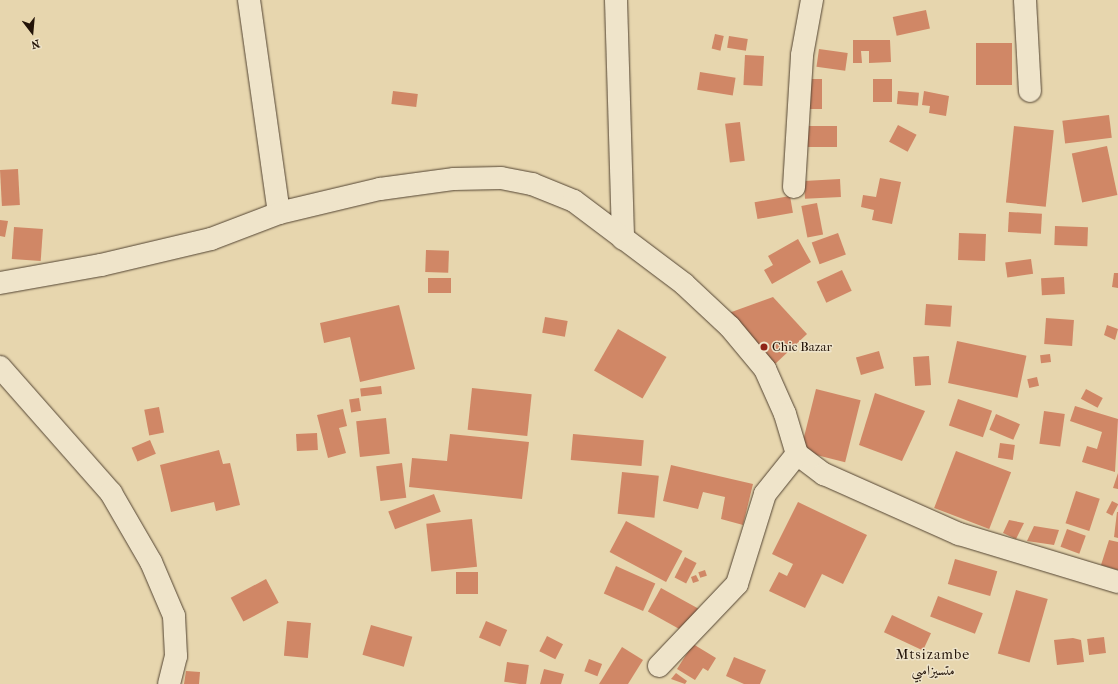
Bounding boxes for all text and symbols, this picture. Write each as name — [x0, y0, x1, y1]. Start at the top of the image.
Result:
north arrow — [12, 12, 52, 52]
text: N — [30, 37, 41, 51]
place label: Chic Bazar — [772, 339, 832, 355]
marker: Chic Bazar — [759, 342, 769, 352]
district label: Mtsizambe متسيزامبي — [896, 647, 970, 680]

